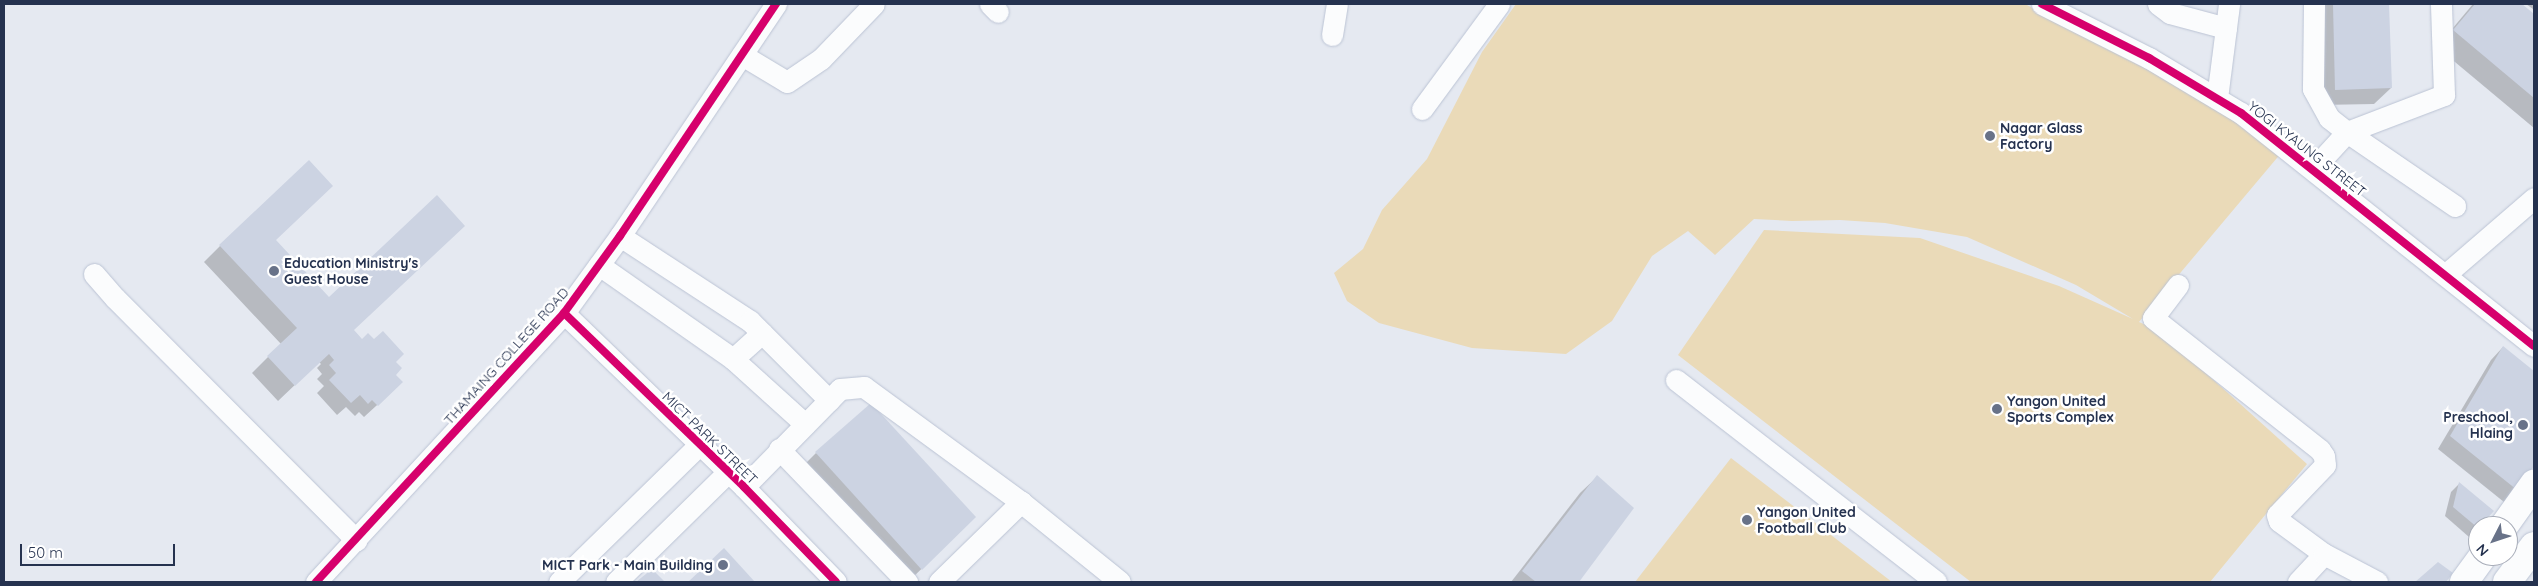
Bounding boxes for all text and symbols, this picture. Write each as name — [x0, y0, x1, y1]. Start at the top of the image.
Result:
street label: YOGI KYAUNG STREET — [2245, 98, 2369, 200]
place label: Nagar Glass Factory — [2000, 120, 2083, 152]
marker: Nagar Glass Factory — [1984, 130, 1996, 142]
place label: Education Ministry's Guest House — [284, 255, 418, 288]
marker: Education Ministry's Guest House — [268, 265, 280, 277]
street label: THAMAING COLLEGE ROAD — [440, 284, 572, 428]
street label: MICT PARK STREET — [659, 388, 761, 488]
place label: Yangon United Sports Complex — [2007, 393, 2114, 426]
marker: Yangon United Sports Complex — [1991, 403, 2003, 415]
place label: Preschool, Hlaing — [2443, 409, 2513, 442]
marker: Preschool, Hlaing — [2517, 419, 2529, 431]
place label: Yangon United Football Club — [1757, 504, 1856, 536]
marker: Yangon United Football Club — [1741, 514, 1753, 526]
north arrow — [2468, 516, 2518, 566]
scale bar — [22, 534, 178, 566]
text: N — [2472, 540, 2493, 560]
text: 50 m — [28, 543, 63, 562]
place label: MICT Park - Main Building — [542, 557, 713, 573]
marker: MICT Park - Main Building — [717, 559, 729, 571]

